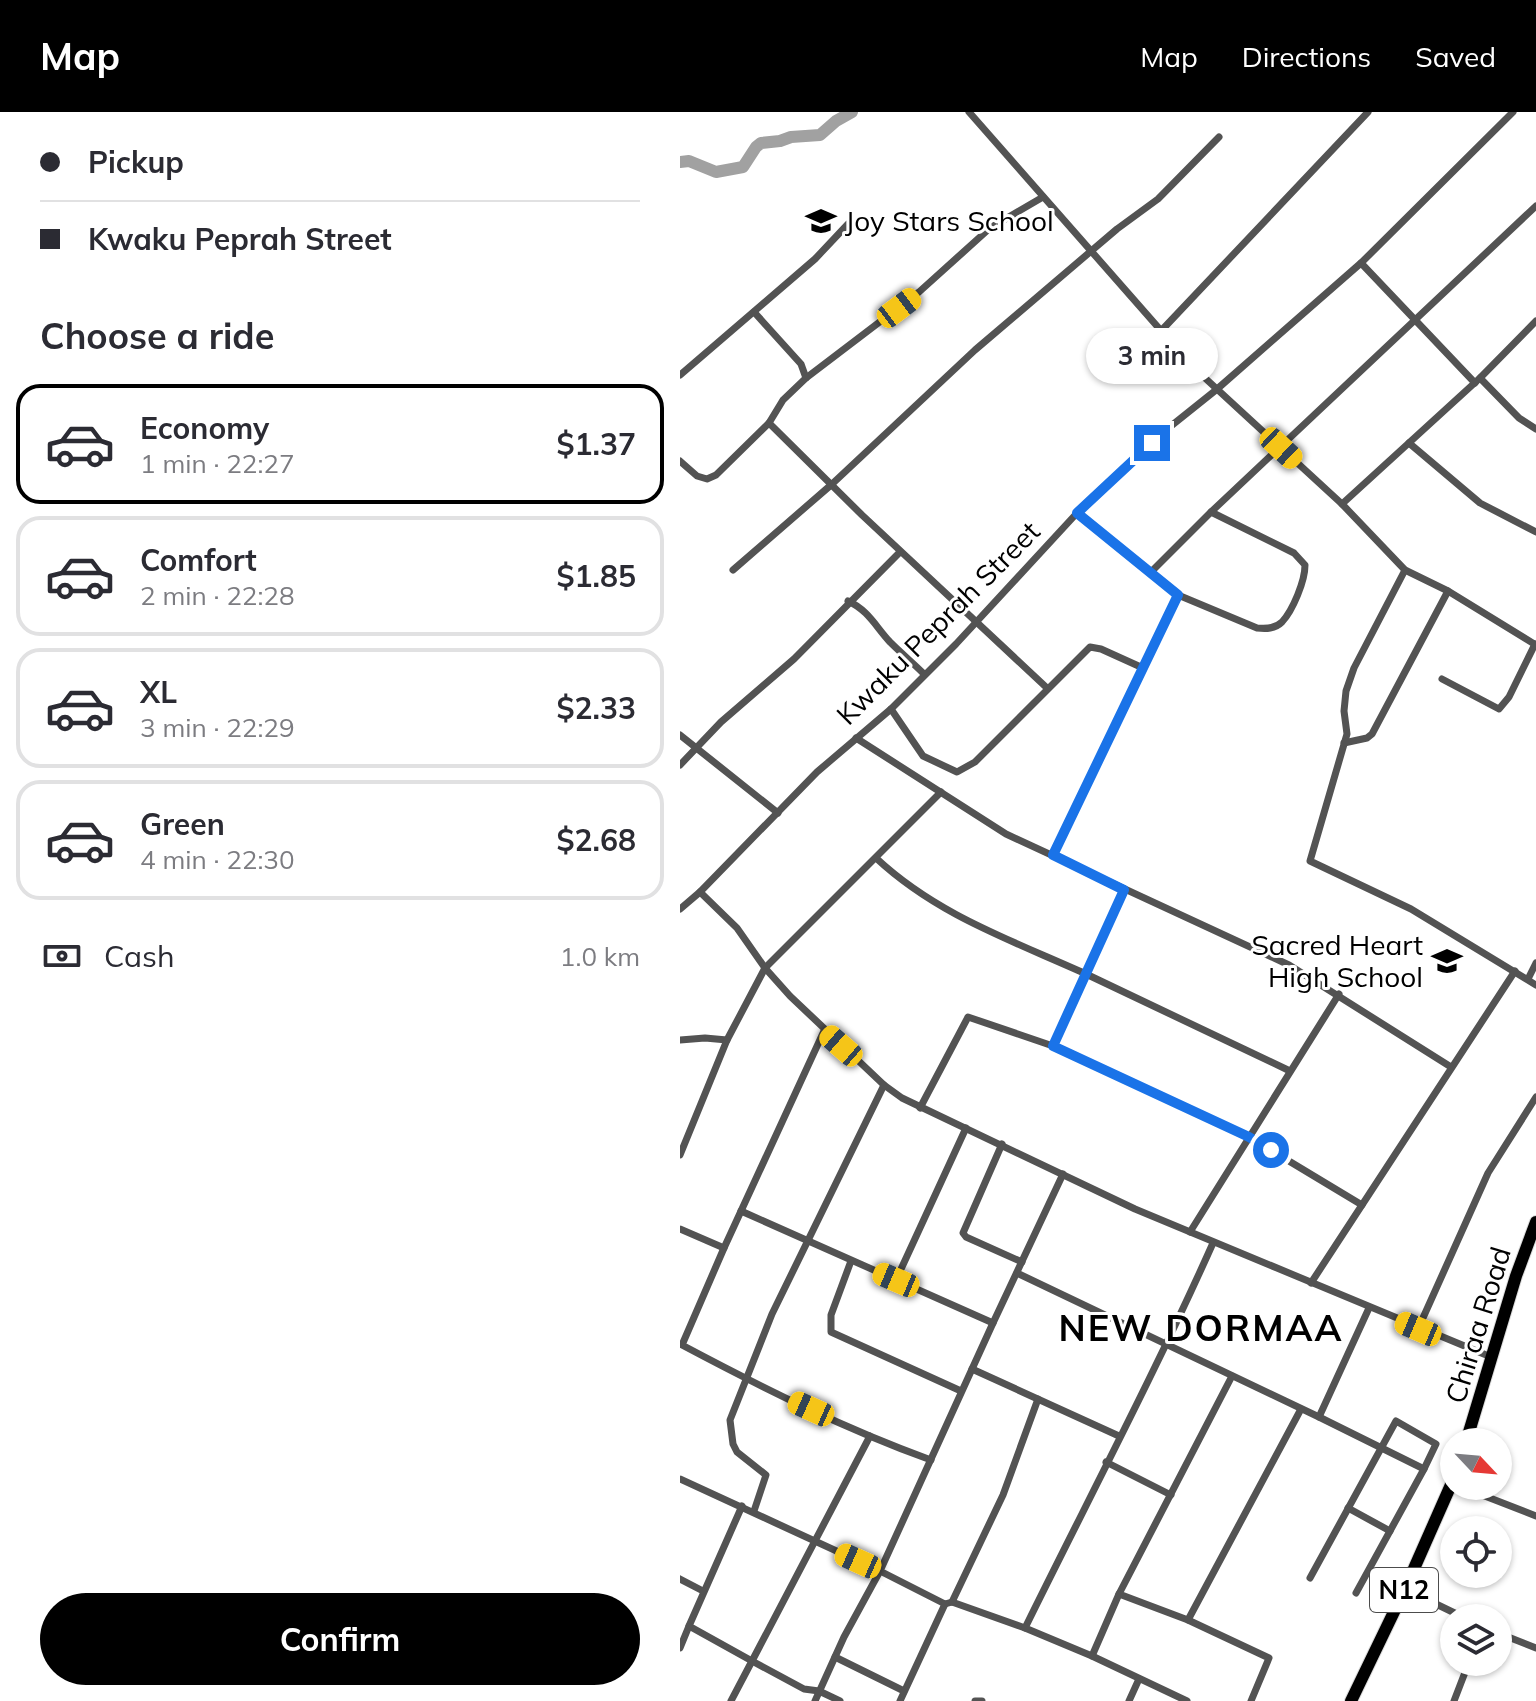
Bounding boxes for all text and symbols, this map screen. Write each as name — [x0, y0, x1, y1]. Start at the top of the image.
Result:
text: Map — [40, 32, 120, 80]
text: Map — [1140, 39, 1198, 74]
text: Directions — [1242, 39, 1371, 74]
text: Saved — [1415, 39, 1496, 74]
text: Pickup — [88, 143, 184, 181]
place label: Joy Stars School — [845, 203, 1054, 238]
school or university icon: Joy Stars School — [804, 204, 838, 238]
text: Kwaku Peprah Street — [88, 220, 392, 258]
car — [873, 284, 925, 332]
text: Choose a ride — [40, 313, 274, 358]
callout: 3 min — [1086, 327, 1218, 383]
text: 3 min — [1118, 339, 1186, 372]
icon: car — [44, 408, 116, 480]
text: Economy — [140, 409, 269, 447]
car — [1255, 423, 1307, 473]
text: $1.37 — [557, 425, 636, 463]
route end — [1134, 425, 1170, 461]
text: 1 min · 22:27 — [140, 447, 295, 480]
street label: Kwaku Peprah Street — [829, 513, 1047, 732]
icon: car — [44, 540, 116, 612]
text: Comfort — [140, 541, 257, 579]
text: $1.85 — [557, 557, 636, 595]
text: 2 min · 22:28 — [140, 579, 295, 612]
icon: car — [44, 672, 116, 744]
text: XL — [140, 673, 177, 711]
text: $2.33 — [557, 689, 636, 727]
text: 3 min · 22:29 — [140, 711, 295, 744]
icon: car — [44, 804, 116, 876]
text: Green — [140, 805, 225, 843]
text: $2.68 — [557, 821, 636, 859]
text: 4 min · 22:30 — [140, 843, 295, 876]
place label: Sacred Heart High School — [1251, 927, 1423, 994]
icon: cash — [40, 934, 84, 978]
text: Cash — [104, 937, 175, 975]
text: 1.0 km — [560, 940, 640, 973]
school or university icon: Sacred Heart High School — [1430, 944, 1464, 978]
car — [815, 1021, 867, 1071]
route start — [1253, 1132, 1289, 1168]
street label: Chiraa Road — [1437, 1242, 1518, 1407]
car — [869, 1260, 923, 1300]
district label: NEW DORMAA — [1058, 1305, 1344, 1350]
car — [1391, 1309, 1445, 1349]
car — [784, 1388, 838, 1430]
north arrow — [1440, 1428, 1512, 1500]
map controls — [1440, 1428, 1512, 1676]
button: locate — [1440, 1516, 1512, 1588]
car — [831, 1540, 885, 1582]
road number: N12 — [1370, 1568, 1438, 1612]
button: Confirm — [40, 1593, 640, 1685]
button: layers — [1440, 1604, 1512, 1676]

